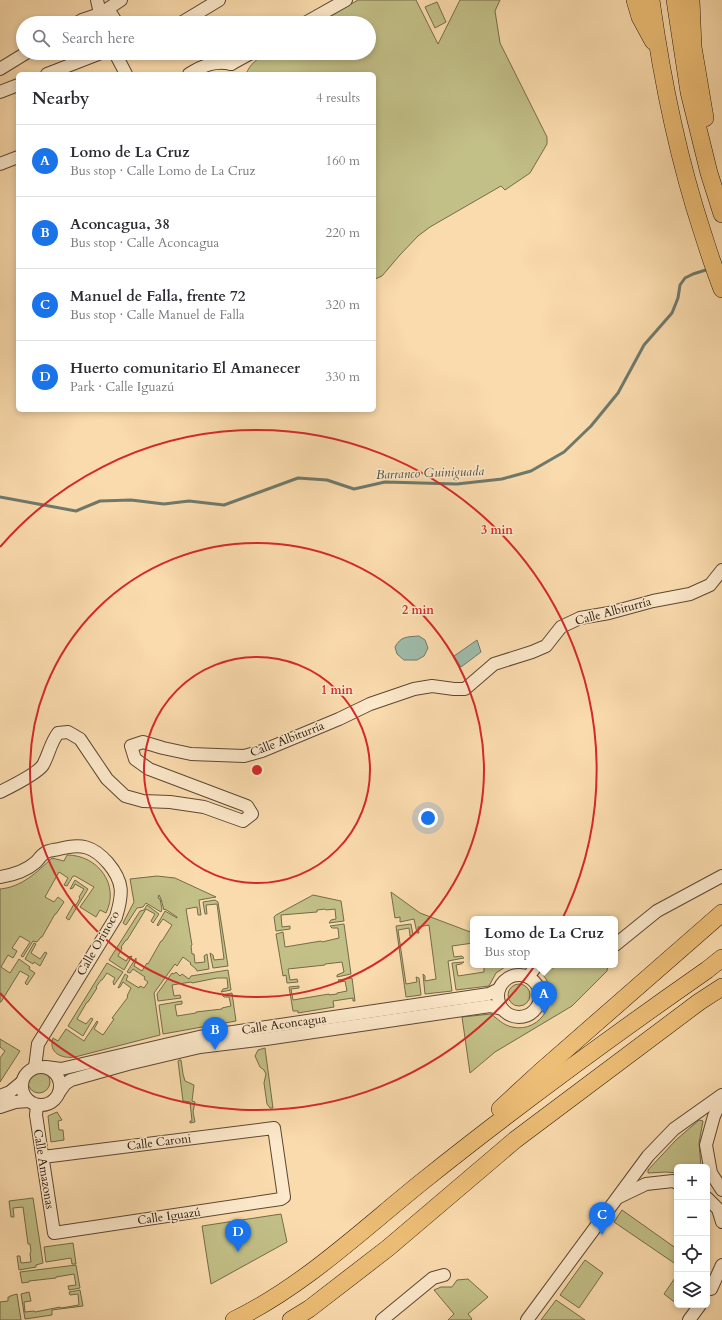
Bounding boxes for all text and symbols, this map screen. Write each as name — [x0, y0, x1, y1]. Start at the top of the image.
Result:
search box — [16, 16, 376, 60]
icon: search — [30, 27, 52, 49]
text: Search here — [62, 28, 135, 48]
text: Nearby — [32, 87, 89, 110]
text: 4 results — [316, 89, 360, 107]
text: Lomo de La Cruz — [70, 142, 190, 162]
text: A — [40, 152, 50, 170]
text: 160 m — [326, 152, 360, 170]
text: Bus stop · Calle Lomo de La Cruz — [70, 162, 255, 180]
text: Aconcagua, 38 — [70, 214, 170, 234]
text: B — [40, 224, 50, 242]
text: 220 m — [326, 224, 360, 242]
text: Bus stop · Calle Aconcagua — [70, 234, 219, 252]
text: Manuel de Falla, frente 72 — [70, 286, 245, 306]
text: C — [40, 296, 50, 314]
text: 320 m — [326, 296, 360, 314]
text: Bus stop · Calle Manuel de Falla — [70, 306, 245, 324]
text: Huerto comunitario El Amanecer — [70, 358, 300, 378]
text: D — [39, 368, 51, 386]
text: 330 m — [326, 368, 360, 386]
text: Park · Calle Iguazú — [70, 378, 174, 396]
water label: Barranco Guiniguada — [376, 462, 485, 484]
text: 3 min — [481, 522, 513, 538]
street label: Calle Albiturría — [573, 593, 654, 629]
text: 2 min — [402, 602, 434, 618]
text: 1 min — [321, 682, 353, 698]
street label: Calle Albiturría — [248, 717, 327, 760]
centre of rings — [250, 763, 264, 777]
your location — [418, 808, 438, 828]
street label: Calle Orinoco — [73, 907, 123, 978]
popup — [470, 916, 618, 968]
text: Lomo de La Cruz — [484, 923, 604, 943]
text: Bus stop — [484, 943, 530, 961]
pin: A — [531, 981, 557, 1014]
street label: Calle Aconcagua — [240, 1010, 328, 1038]
pin: B — [202, 1017, 228, 1050]
street label: Calle Amazonas — [30, 1128, 58, 1210]
street label: Calle Caroni — [126, 1130, 193, 1154]
map controls — [674, 1164, 710, 1308]
button: + — [674, 1164, 710, 1200]
button: − — [674, 1200, 710, 1236]
pin: C — [589, 1202, 615, 1235]
street label: Calle Iguazú — [136, 1204, 202, 1228]
pin: D — [225, 1219, 251, 1252]
button: locate — [674, 1236, 710, 1272]
button: layers — [674, 1272, 710, 1308]

